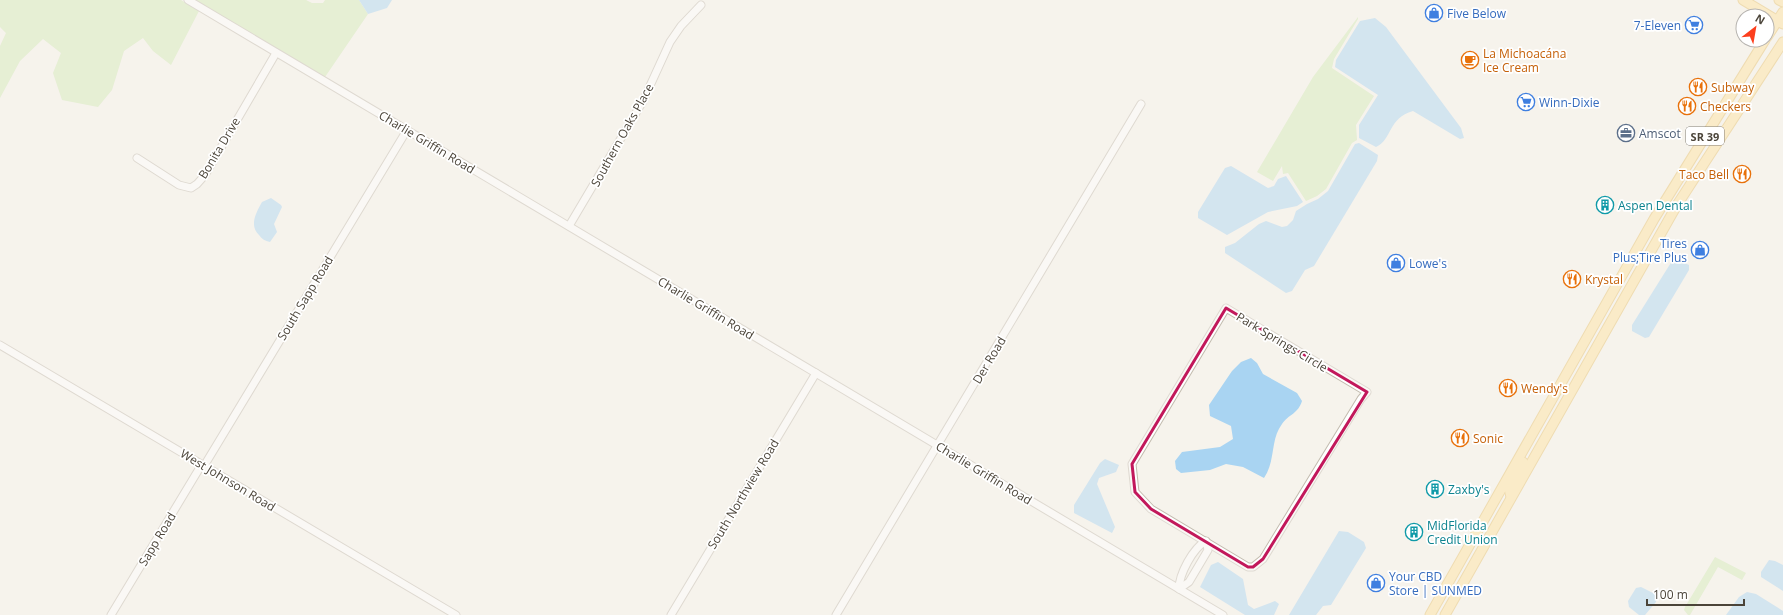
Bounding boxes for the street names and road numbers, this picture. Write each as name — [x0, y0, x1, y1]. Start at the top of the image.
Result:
street label: Southern Oaks Place — [587, 80, 658, 190]
street label: Charlie Griffin Road — [376, 107, 478, 177]
street label: Bonita Drive — [194, 114, 244, 182]
road number: SR 39 — [1686, 127, 1724, 145]
street label: South Sapp Road — [273, 253, 337, 343]
street label: Charlie Griffin Road — [655, 273, 757, 343]
street label: Park Springs Circle — [1233, 308, 1331, 376]
street label: Der Road — [968, 333, 1010, 387]
street label: South Northview Road — [703, 436, 783, 552]
street label: Charlie Griffin Road — [933, 438, 1035, 508]
street label: West Johnson Road — [177, 445, 279, 515]
street label: Sapp Road — [134, 509, 180, 569]

